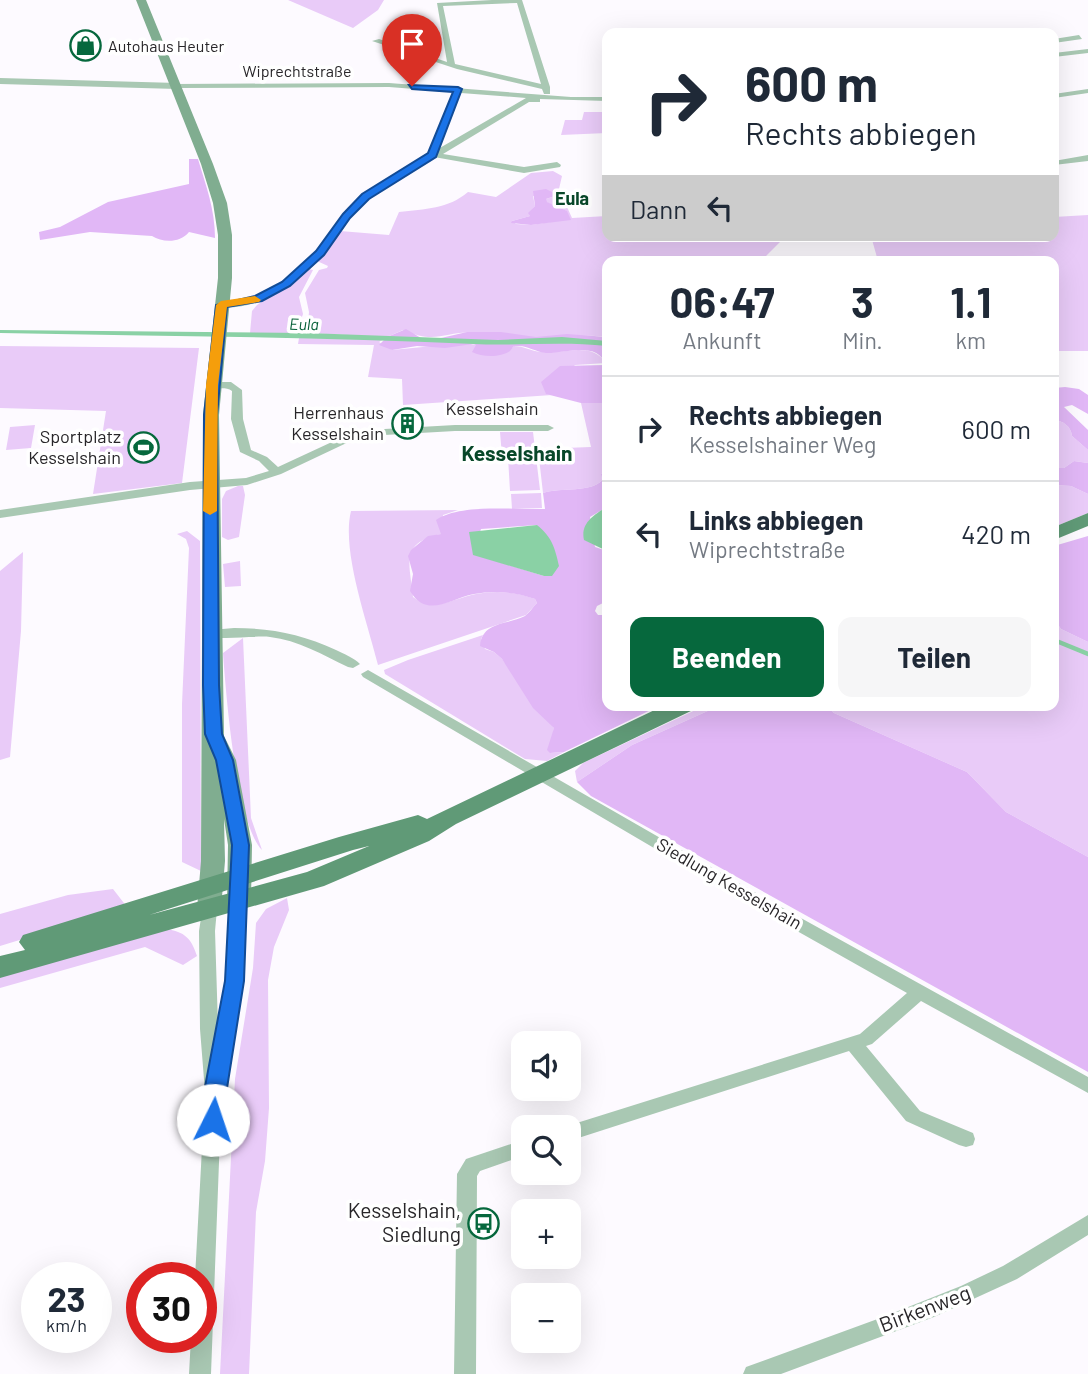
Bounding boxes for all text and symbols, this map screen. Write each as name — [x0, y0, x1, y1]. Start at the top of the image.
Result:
pin — [382, 14, 442, 86]
icon: arrive — [393, 25, 431, 63]
shop icon: Autohaus Heuter — [68, 29, 102, 63]
place label: Autohaus Heuter — [108, 36, 225, 55]
text: 600 m — [745, 53, 878, 112]
icon: right — [630, 56, 721, 147]
street label: Wiprechtstraße — [243, 61, 351, 80]
text: Rechts abbiegen — [745, 113, 977, 151]
district label: Eula — [555, 187, 589, 209]
icon: left — [701, 189, 739, 227]
text: Dann — [630, 193, 687, 224]
text: 06:47 — [670, 276, 775, 326]
text: 3 — [851, 276, 874, 326]
text: 1.1 — [950, 276, 991, 326]
water label: Eula — [289, 314, 319, 333]
text: Ankunft — [682, 326, 762, 354]
text: Min. — [842, 326, 883, 354]
text: km — [956, 326, 986, 354]
street label: Kesselshain — [446, 397, 538, 419]
text: Rechts abbiegen — [689, 399, 882, 430]
place label: Herrenhaus Kesselshain — [291, 401, 384, 444]
building icon: Herrenhaus Kesselshain — [390, 406, 424, 440]
icon: right — [630, 410, 668, 448]
text: 600 m — [962, 413, 1031, 444]
place label: Sportplatz Kesselshain — [28, 425, 121, 468]
sports icon: Sportplatz Kesselshain — [127, 430, 161, 464]
text: Kesselshainer Weg — [689, 430, 876, 458]
district label: Kesselshain — [461, 440, 573, 465]
text: Links abbiegen — [689, 504, 863, 535]
icon: left — [630, 515, 668, 553]
text: 420 m — [961, 518, 1031, 549]
text: Wiprechtstraße — [689, 535, 846, 563]
button: Beenden — [630, 617, 824, 697]
button: Teilen — [838, 617, 1031, 697]
street label: Siedlung Kesselshain — [653, 833, 806, 934]
map controls — [511, 1031, 581, 1353]
button: sound — [511, 1031, 581, 1101]
position arrow — [176, 1083, 250, 1157]
button: search — [511, 1115, 581, 1185]
place label: Kesselshain, Siedlung — [348, 1197, 461, 1246]
button: + — [511, 1199, 581, 1269]
bus stop icon: Kesselshain, Siedlung — [467, 1206, 501, 1240]
speed limit sign: 30 — [126, 1262, 217, 1353]
text: 23 — [47, 1277, 86, 1319]
street label: Birkenweg — [875, 1279, 974, 1336]
button: − — [511, 1283, 581, 1353]
text: km/h — [46, 1314, 87, 1336]

